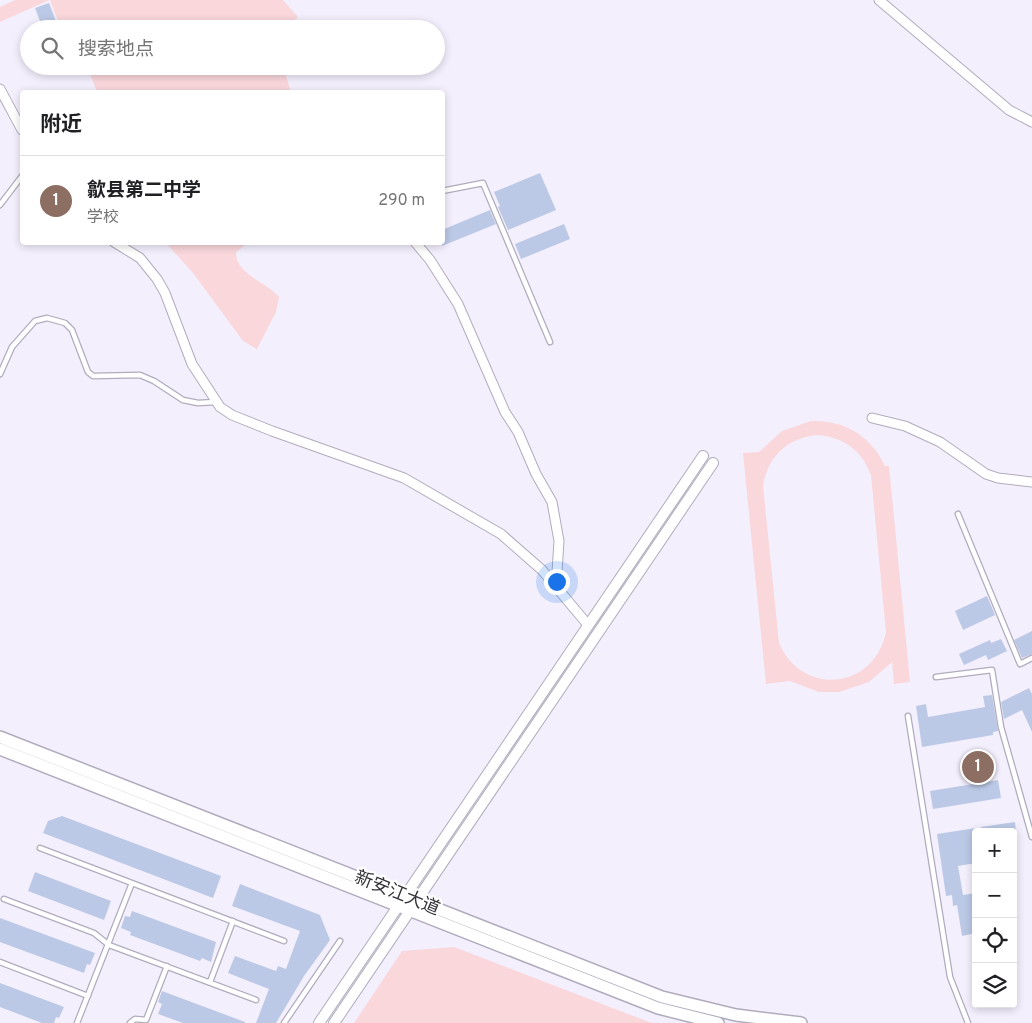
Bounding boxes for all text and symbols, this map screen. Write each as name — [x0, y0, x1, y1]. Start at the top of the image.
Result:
search box — [20, 20, 445, 75]
icon: search — [38, 34, 66, 62]
text: 搜索地点 — [78, 38, 154, 62]
text: 附近 — [40, 112, 82, 139]
text: 歙县第二中学 — [87, 179, 201, 203]
text: 1 — [53, 191, 59, 211]
text: 290 m — [378, 191, 425, 211]
text: 学校 — [87, 208, 119, 228]
your location — [544, 569, 570, 595]
pin: 1 — [962, 748, 994, 786]
map controls — [972, 828, 1017, 1008]
button: + — [972, 828, 1017, 873]
street label: 新安江大道 — [351, 866, 443, 922]
button: − — [972, 873, 1017, 918]
button: locate — [972, 918, 1017, 963]
button: layers — [972, 963, 1017, 1008]

